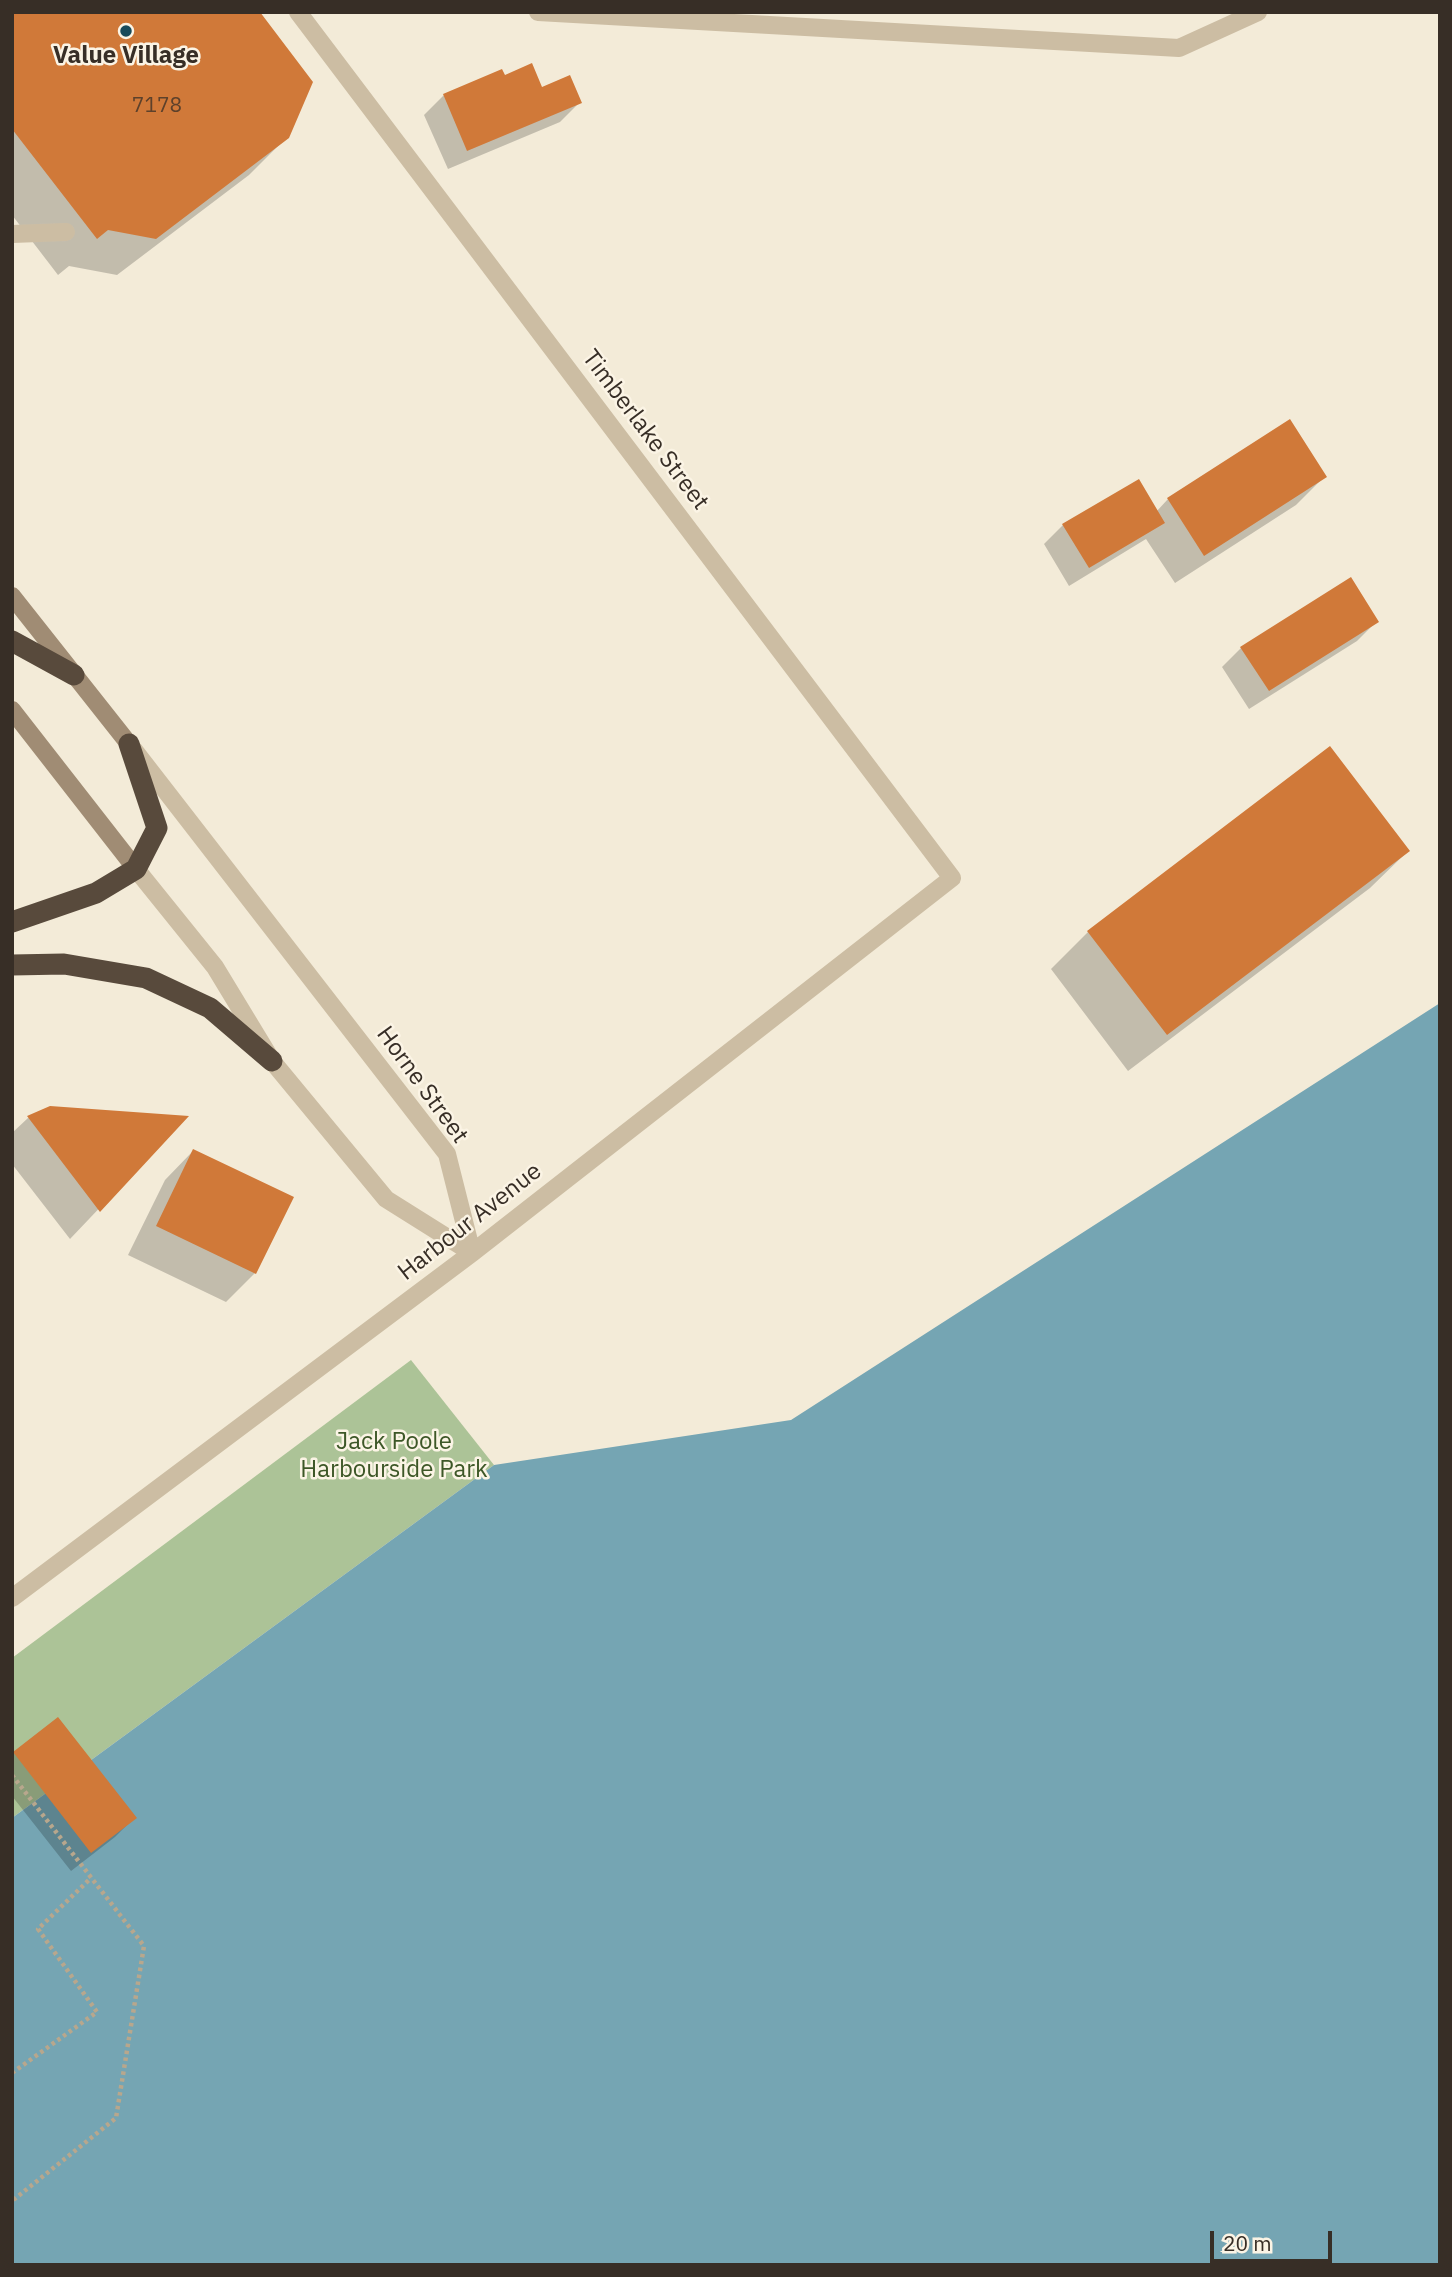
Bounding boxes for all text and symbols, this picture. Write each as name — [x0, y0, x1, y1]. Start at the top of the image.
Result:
marker: Value Village — [118, 23, 134, 39]
place label: Value Village — [53, 42, 199, 70]
house number: 7178 — [132, 93, 182, 119]
street label: Timberlake Street — [575, 344, 715, 516]
street label: Horne Street — [370, 1021, 474, 1149]
street label: Harbour Avenue — [393, 1157, 547, 1287]
park label: Jack Poole Harbourside Park — [300, 1428, 488, 1484]
scale bar — [1214, 2218, 1336, 2262]
text: 20 m — [1223, 2229, 1272, 2257]

